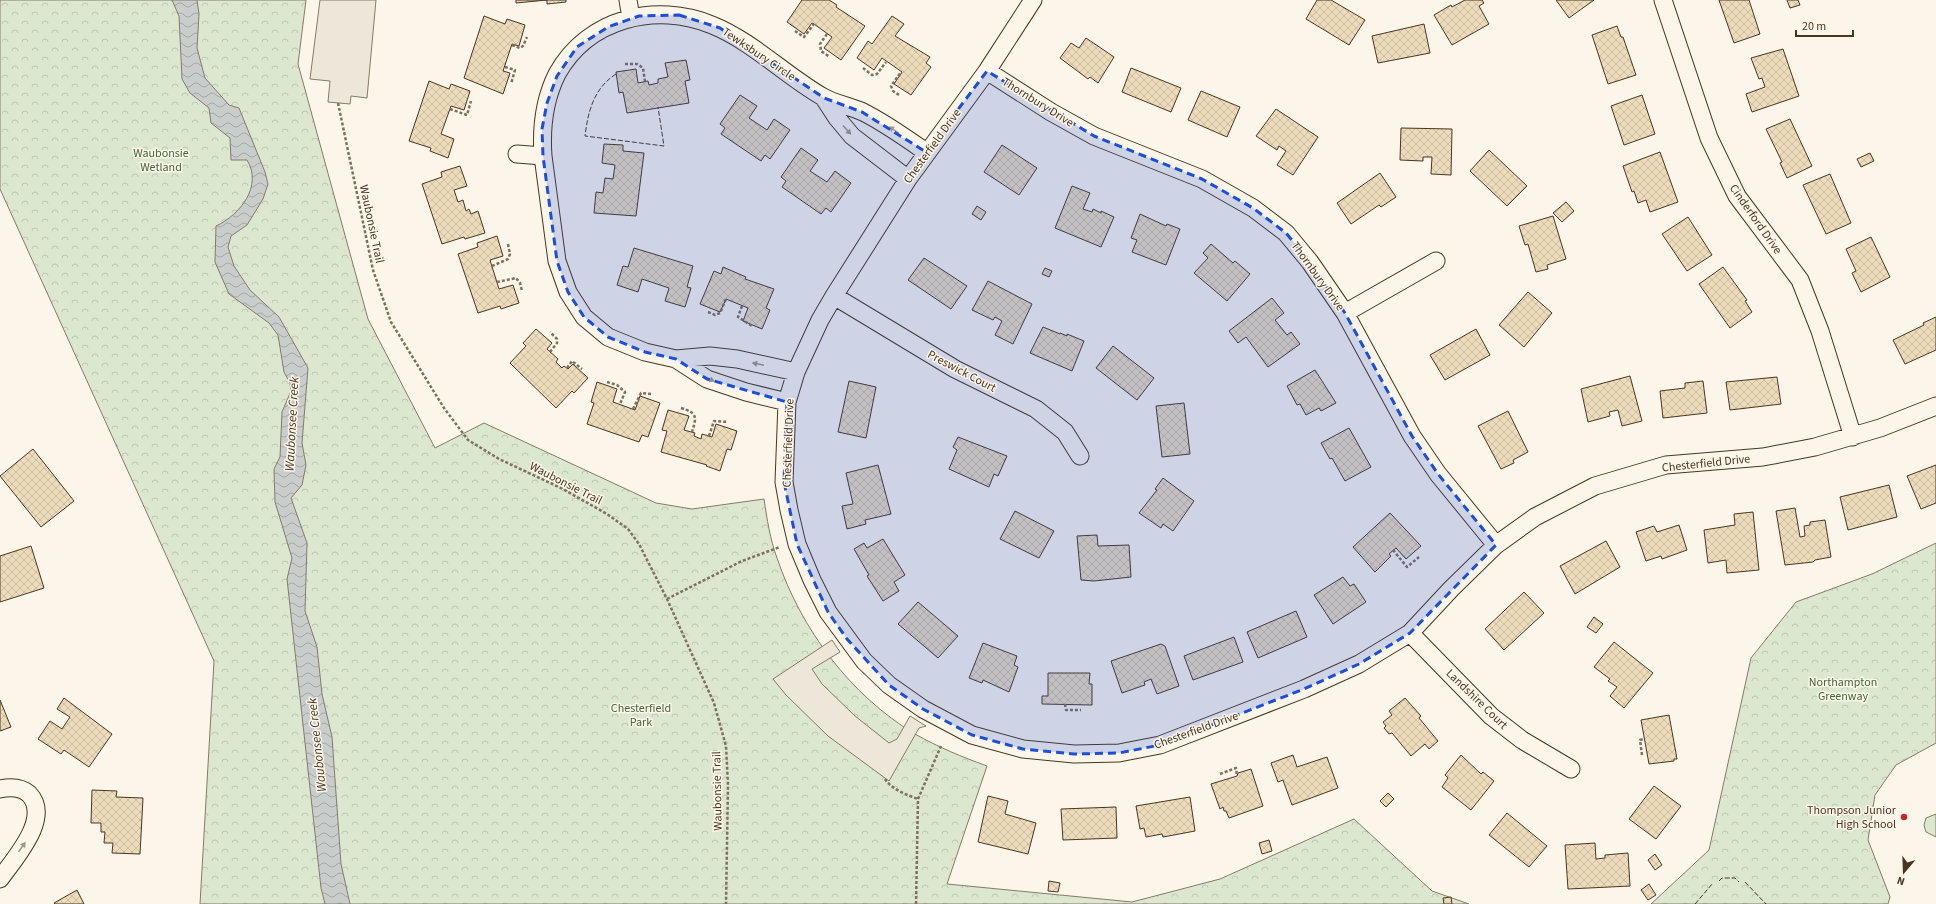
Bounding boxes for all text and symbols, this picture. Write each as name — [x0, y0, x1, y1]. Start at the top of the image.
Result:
scale bar — [1796, 12, 1853, 38]
text: 20 m — [1802, 18, 1826, 35]
street label: Tewksbury Circle — [719, 24, 799, 85]
street label: Thornbury Drive — [999, 74, 1077, 131]
street label: Chesterfield Drive — [899, 105, 965, 187]
one-way arrow — [842, 125, 851, 134]
one-way arrow — [889, 126, 899, 134]
park label: Waubonsie Wetland — [133, 145, 189, 176]
street label: Cinderford Drive — [1725, 181, 1786, 258]
street label: Waubonsie Trail — [355, 183, 388, 265]
street label: Thornbury Drive — [1287, 238, 1349, 314]
street label: Preswick Court — [925, 346, 999, 397]
one-way arrow — [751, 360, 764, 366]
water label: Waubonsee Creek — [281, 376, 303, 472]
one-way arrow — [703, 376, 715, 382]
street label: Chesterfield Drive — [778, 398, 799, 488]
street label: Chesterfield Drive — [1661, 450, 1751, 477]
street label: Waubonsie Trail — [526, 458, 605, 509]
street label: Landshire Court — [1442, 665, 1511, 733]
park label: Northampton Greenway — [1809, 674, 1877, 705]
water label: Waubonsee Creek — [303, 696, 331, 793]
park label: Chesterfield Park — [611, 700, 671, 731]
street label: Chesterfield Drive — [1152, 707, 1241, 754]
street label: Waubonsie Trail — [708, 751, 727, 831]
place label: Thompson Junior High School — [1807, 802, 1897, 833]
marker: Thompson Junior High School — [1899, 812, 1909, 822]
one-way arrow — [18, 841, 26, 852]
north arrow — [1884, 852, 1924, 892]
text: N — [1895, 873, 1907, 889]

